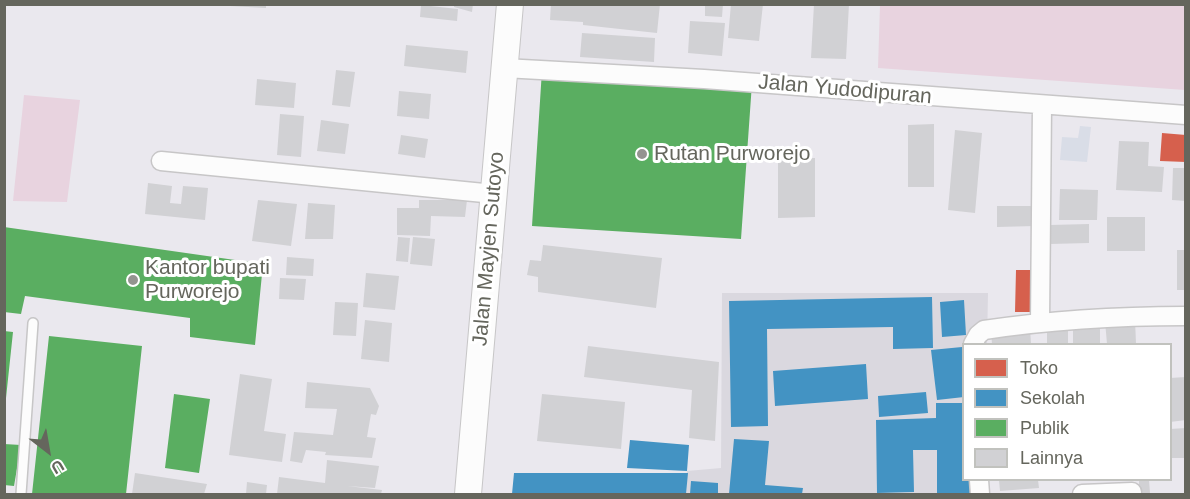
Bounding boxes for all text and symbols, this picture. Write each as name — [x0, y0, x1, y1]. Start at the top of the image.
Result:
street label: Jalan Yudodipuran — [757, 70, 933, 110]
place label: Rutan Purworejo — [654, 141, 810, 167]
marker: Rutan Purworejo — [635, 147, 649, 161]
street label: Jalan Mayjen Sutoyo — [468, 151, 510, 347]
place label: Kantor bupati Purworejo — [145, 255, 270, 305]
marker: Kantor bupati Purworejo — [126, 273, 140, 287]
legend — [962, 343, 1172, 481]
text: Toko — [1020, 358, 1058, 378]
text: Sekolah — [1020, 388, 1085, 408]
text: Publik — [1020, 418, 1069, 438]
north arrow — [18, 421, 78, 481]
text: Lainnya — [1020, 448, 1083, 468]
text: U — [48, 457, 67, 477]

